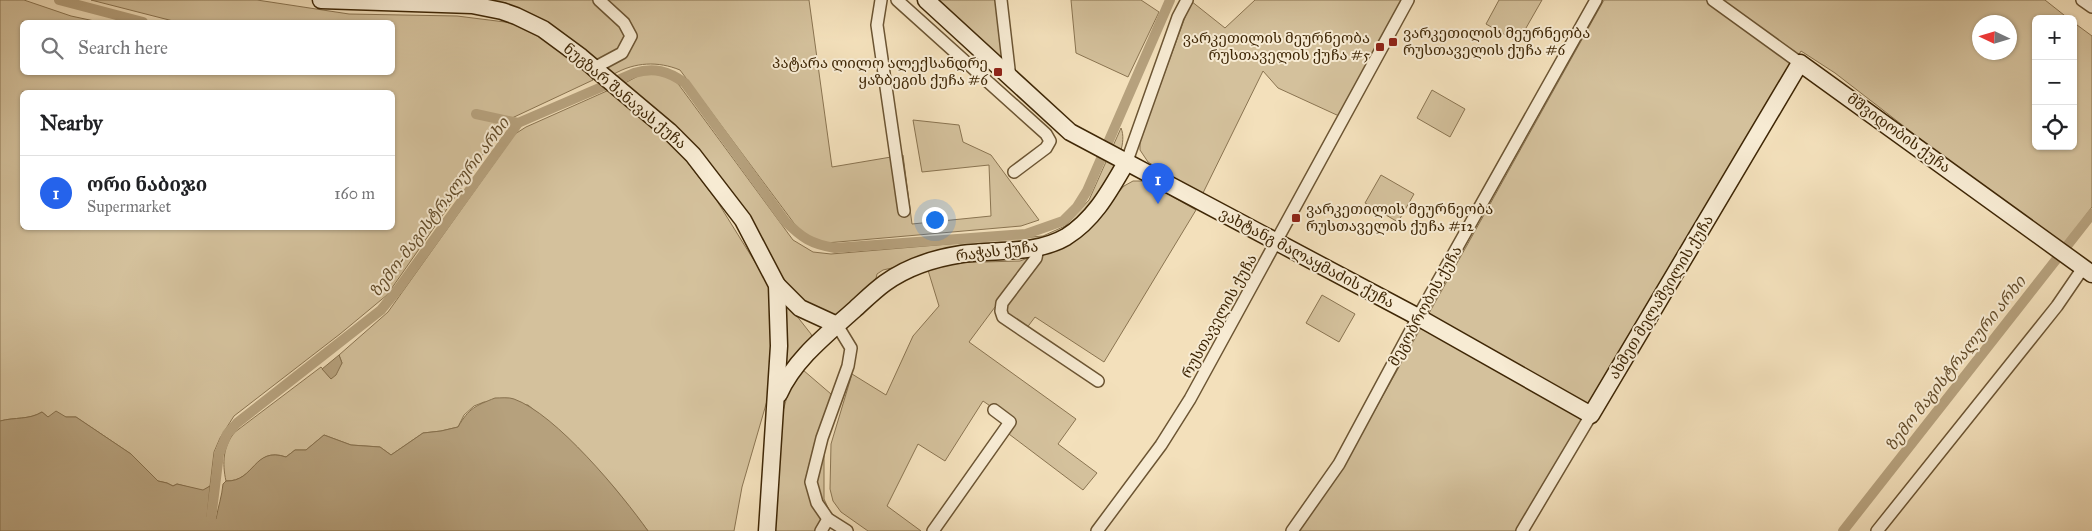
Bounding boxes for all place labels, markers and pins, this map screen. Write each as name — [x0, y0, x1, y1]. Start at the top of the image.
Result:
place label: ვარკეთილის მეურნეობა რუსთაველის ქუჩა #6 — [1403, 24, 1590, 59]
place label: ვარკეთილის მეურნეობა რუსთაველის ქუჩა #5 — [1183, 29, 1370, 64]
marker: ვარკეთილის მეურნეობა რუსთაველის ქუჩა #6 — [1387, 36, 1399, 48]
marker: ვარკეთილის მეურნეობა რუსთაველის ქუჩა #5 — [1374, 41, 1386, 53]
place label: პატარა ლილო ალექსანდრე ყაზბეგის ქუჩა #6 — [772, 54, 989, 89]
marker: პატარა ლილო ალექსანდრე ყაზბეგის ქუჩა #6 — [992, 66, 1004, 78]
pin: 1 — [1142, 163, 1174, 204]
place label: ვარკეთილის მეურნეობა რუსთაველის ქუჩა #12 — [1306, 200, 1493, 235]
marker: ვარკეთილის მეურნეობა რუსთაველის ქუჩა #12 — [1290, 212, 1302, 224]

